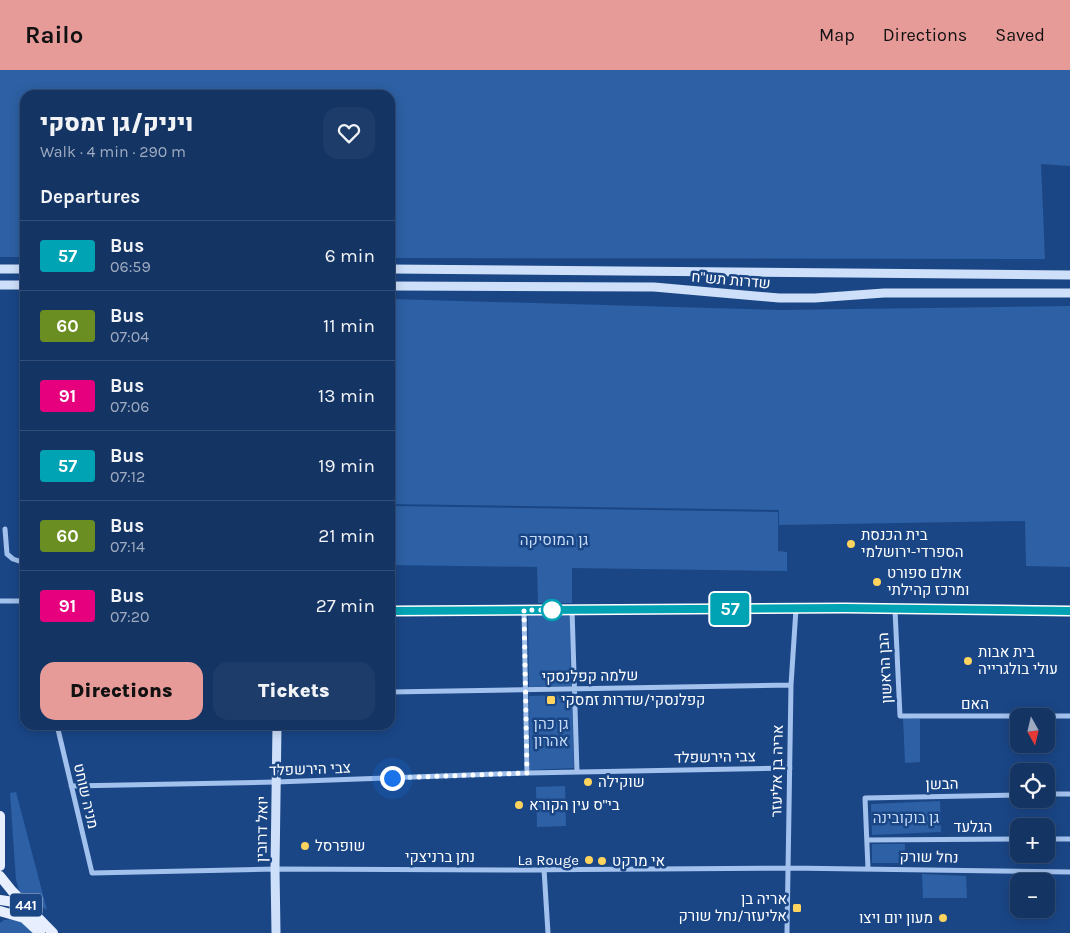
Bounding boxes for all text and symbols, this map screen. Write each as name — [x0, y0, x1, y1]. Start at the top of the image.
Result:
text: Railo — [25, 21, 83, 49]
text: Map — [819, 24, 855, 46]
text: Directions — [883, 24, 967, 46]
text: Saved — [995, 24, 1045, 46]
button: heart — [323, 107, 375, 159]
text: ויניק/גן זמסקי — [40, 109, 193, 137]
text: Walk · 4 min · 290 m — [40, 142, 186, 161]
text: Departures — [40, 186, 140, 208]
text: Bus — [110, 235, 144, 257]
text: 57 — [58, 245, 77, 267]
text: 6 min — [325, 245, 375, 267]
text: 06:59 — [110, 257, 151, 276]
street label: שדרות תש"ח — [691, 268, 771, 292]
text: Bus — [110, 305, 144, 327]
text: 60 — [56, 315, 79, 337]
text: 11 min — [323, 315, 375, 337]
text: 07:04 — [110, 327, 149, 346]
text: Bus — [110, 375, 144, 397]
text: 91 — [59, 385, 76, 407]
text: 13 min — [318, 385, 375, 407]
text: 07:06 — [110, 397, 149, 416]
text: Bus — [110, 445, 144, 467]
text: 57 — [58, 455, 77, 477]
text: 19 min — [318, 455, 375, 477]
text: 07:12 — [110, 467, 145, 486]
text: Bus — [110, 515, 144, 537]
text: 60 — [56, 525, 79, 547]
text: 21 min — [318, 525, 375, 547]
place label: בית הכנסת הספרדי-ירושלמי — [861, 526, 964, 561]
park label: גן המוסיקה — [520, 531, 589, 549]
text: 07:14 — [110, 537, 145, 556]
marker: בית הכנסת הספרדי-ירושלמי — [845, 538, 857, 550]
place label: אולם ספורט ומרכז קהילתי — [887, 564, 970, 599]
marker: אולם ספורט ומרכז קהילתי — [871, 576, 883, 588]
text: Bus — [110, 585, 144, 607]
line badge: 57 — [708, 593, 752, 625]
text: 91 — [59, 595, 76, 617]
text: 27 min — [316, 595, 375, 617]
text: 57 — [720, 598, 740, 620]
unlabelled marker — [541, 599, 563, 621]
text: 07:20 — [110, 607, 149, 626]
street label: הבן הראשון — [874, 632, 896, 704]
place label: בית אבות עולי בולגרייה — [978, 643, 1058, 678]
marker: בית אבות עולי בולגרייה — [962, 655, 974, 667]
button: Directions — [40, 662, 203, 720]
button: Tickets — [213, 662, 375, 720]
street label: שלמה קפלנסקי — [541, 666, 639, 686]
place label: קפלנסקי/שדרות זמסקי — [561, 691, 705, 709]
marker: קפלנסקי/שדרות זמסקי — [545, 694, 557, 706]
street label: האם — [961, 695, 989, 713]
north arrow — [1010, 708, 1055, 752]
map controls — [1010, 708, 1055, 918]
park label: גן כהן אהרון — [534, 715, 569, 750]
street label: אריה בן אליעזר — [767, 724, 787, 818]
street label: צבי הירשפלד — [674, 747, 756, 767]
street label: צבי הירשפלד — [269, 759, 351, 779]
street label: מניה שוחט — [70, 762, 102, 830]
button: locate — [1010, 763, 1055, 808]
your location — [380, 766, 405, 791]
place label: שוקילה — [598, 773, 645, 791]
street label: הבשן — [925, 775, 959, 793]
marker: שוקילה — [582, 776, 594, 788]
street label: יואל דרובין — [252, 796, 272, 862]
place label: בי"ס עין הקורא — [529, 796, 620, 814]
marker: בי"ס עין הקורא — [513, 799, 525, 811]
park label: גן בוקובינה — [873, 809, 939, 827]
street label: הגלעד — [954, 818, 992, 836]
button: + — [1010, 818, 1055, 863]
place label: שופרסל — [315, 837, 365, 855]
marker: שופרסל — [299, 840, 311, 852]
street label: נחל שורק — [899, 847, 959, 867]
street label: נתן ברניצקי — [405, 848, 475, 866]
place label: La Rouge — [518, 851, 579, 869]
place label: אי מרקט — [612, 852, 665, 870]
marker: La Rouge — [583, 854, 595, 866]
marker: אי מרקט — [596, 855, 608, 867]
button: − — [1010, 873, 1055, 918]
place label: אריה בן אליעזר/נחל שורק — [679, 890, 787, 925]
road number: 441 — [10, 894, 42, 916]
marker: אריה בן אליעזר/נחל שורק — [791, 902, 803, 914]
place label: מעון יום ויצו — [859, 909, 933, 927]
marker: מעון יום ויצו — [937, 912, 949, 924]

